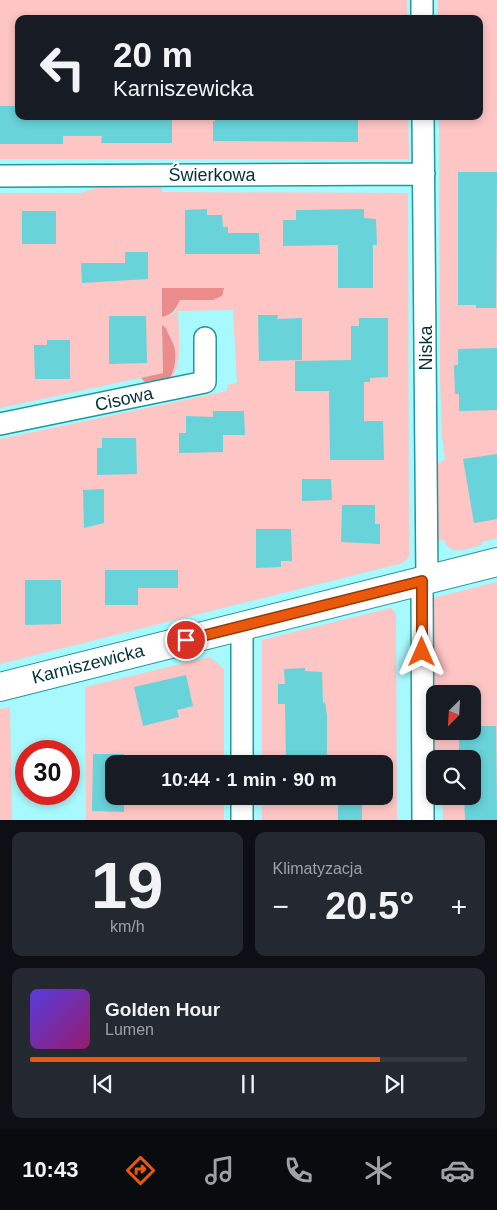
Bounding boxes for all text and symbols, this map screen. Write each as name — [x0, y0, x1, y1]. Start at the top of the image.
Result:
icon: left — [30, 35, 95, 100]
text: 20 m — [113, 35, 193, 74]
text: Karniszewicka — [113, 76, 254, 101]
street label: Świerkowa — [168, 164, 257, 185]
street label: Niska — [416, 325, 436, 371]
street label: Cisowa — [93, 383, 156, 415]
pin — [165, 619, 207, 661]
position arrow — [395, 625, 447, 677]
icon: arrive — [172, 626, 200, 654]
street label: Karniszewicka — [30, 640, 147, 688]
north arrow — [426, 685, 481, 740]
map controls — [426, 685, 481, 805]
speed limit sign: 30 — [15, 740, 80, 805]
button: search — [426, 750, 481, 805]
text: 10:44 · 1 min · 90 m — [161, 769, 337, 790]
text: 19 — [91, 849, 163, 922]
text: Klimatyzacja — [273, 860, 362, 877]
text: 20.5° — [325, 885, 414, 927]
text: − — [273, 891, 289, 922]
text: + — [451, 891, 467, 922]
text: km/h — [110, 918, 145, 935]
text: Golden Hour — [105, 999, 220, 1020]
text: Lumen — [105, 1021, 154, 1038]
icon: previous — [89, 1070, 117, 1098]
icon: pause — [234, 1070, 262, 1098]
icon: next — [380, 1070, 408, 1098]
icon: directions — [123, 1153, 158, 1188]
icon: music — [202, 1153, 237, 1188]
icon: phone — [281, 1153, 316, 1188]
icon: climate — [361, 1153, 396, 1188]
icon: car — [440, 1153, 475, 1188]
text: 10:43 — [22, 1157, 78, 1182]

